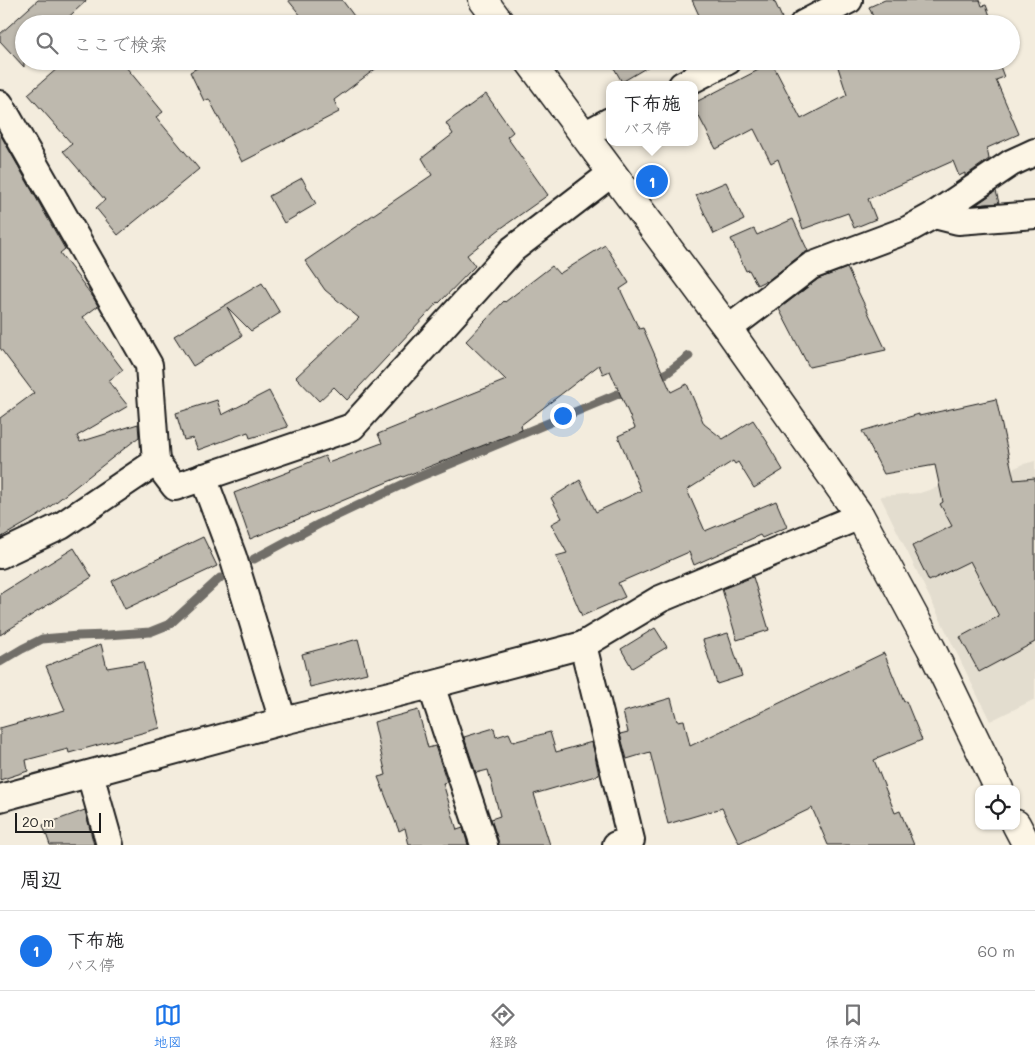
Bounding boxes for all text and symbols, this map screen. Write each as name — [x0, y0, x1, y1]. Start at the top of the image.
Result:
search box — [15, 15, 1020, 70]
icon: search — [33, 29, 61, 57]
text: ここで検索 — [73, 31, 168, 56]
popup — [606, 81, 698, 146]
text: 下布施 — [623, 90, 681, 115]
text: バス停 — [623, 117, 672, 138]
pin: 1 — [636, 162, 668, 200]
your location — [550, 403, 576, 429]
map controls — [975, 785, 1020, 830]
button: locate — [975, 785, 1020, 830]
scale bar — [15, 810, 101, 833]
text: 20 m — [22, 812, 54, 831]
text: 周辺 — [20, 865, 62, 892]
text: 下布施 — [67, 927, 124, 952]
text: 1 — [32, 940, 40, 961]
text: 60 m — [978, 940, 1015, 961]
text: バス停 — [67, 954, 115, 975]
tab: 地図 — [154, 1001, 182, 1051]
tab: 経路 — [489, 1001, 517, 1051]
tab: 保存済み — [825, 1001, 881, 1051]

